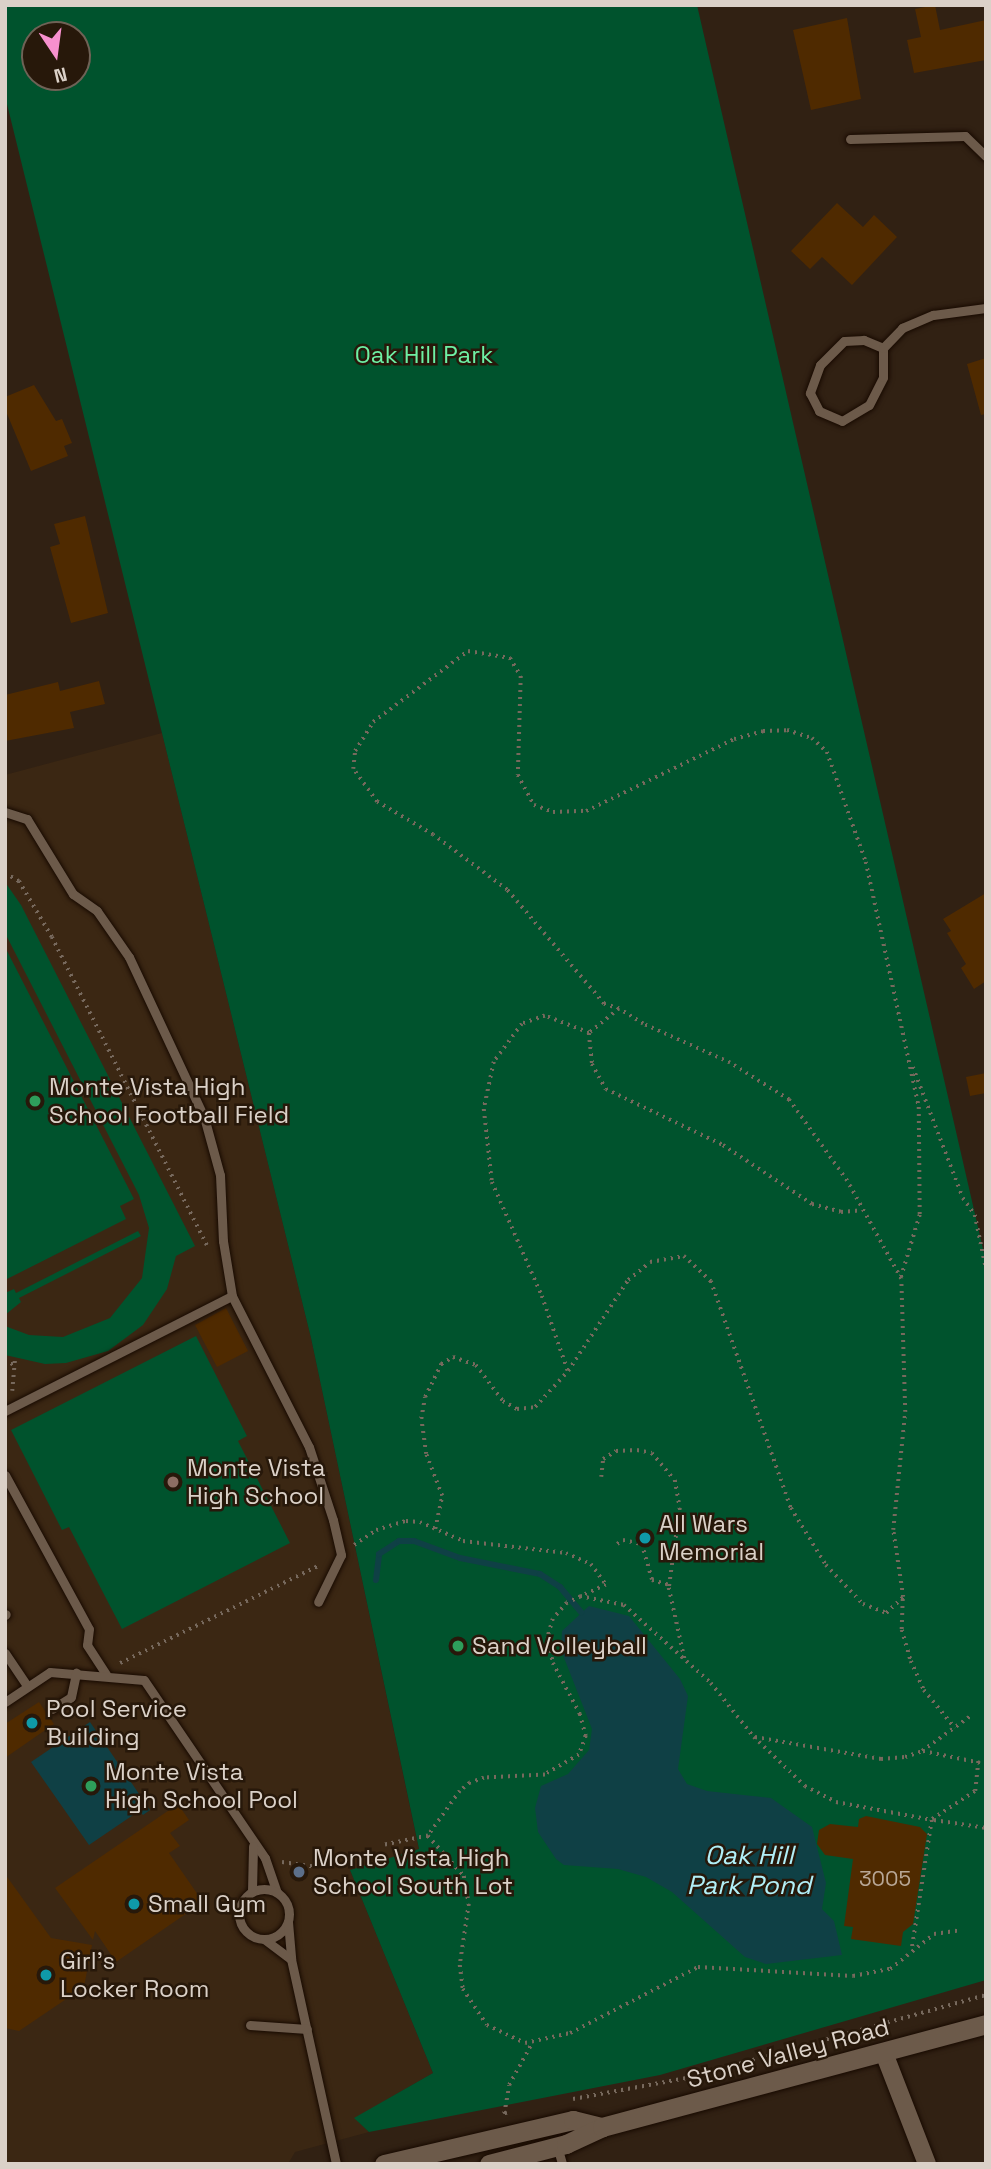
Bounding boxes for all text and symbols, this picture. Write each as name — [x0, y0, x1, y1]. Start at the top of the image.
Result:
north arrow — [21, 21, 91, 91]
text: N — [51, 61, 69, 89]
park label: Oak Hill Park — [355, 341, 493, 369]
place label: Monte Vista High School Football Field — [49, 1073, 289, 1129]
marker: Monte Vista High School Football Field — [27, 1093, 43, 1109]
place label: Monte Vista High School — [187, 1454, 326, 1510]
marker: Monte Vista High School — [165, 1474, 181, 1490]
place label: All Wars Memorial — [659, 1510, 764, 1566]
marker: All Wars Memorial — [637, 1530, 653, 1546]
place label: Sand Volleyball — [472, 1632, 647, 1660]
marker: Sand Volleyball — [450, 1638, 466, 1654]
place label: Pool Service Building — [46, 1695, 187, 1751]
marker: Pool Service Building — [24, 1715, 40, 1731]
place label: Monte Vista High School Pool — [105, 1758, 298, 1814]
marker: Monte Vista High School Pool — [83, 1778, 99, 1794]
water label: Oak Hill Park Pond — [687, 1840, 811, 1902]
place label: Monte Vista High School South Lot — [313, 1844, 513, 1900]
marker: Monte Vista High School South Lot — [291, 1864, 307, 1880]
house number: 3005 — [859, 1866, 911, 1892]
place label: Small Gym — [148, 1890, 266, 1918]
marker: Small Gym — [126, 1896, 142, 1912]
place label: Girl's Locker Room — [60, 1947, 209, 2003]
marker: Girl's Locker Room — [38, 1967, 54, 1983]
street label: Stone Valley Road — [683, 2012, 893, 2094]

